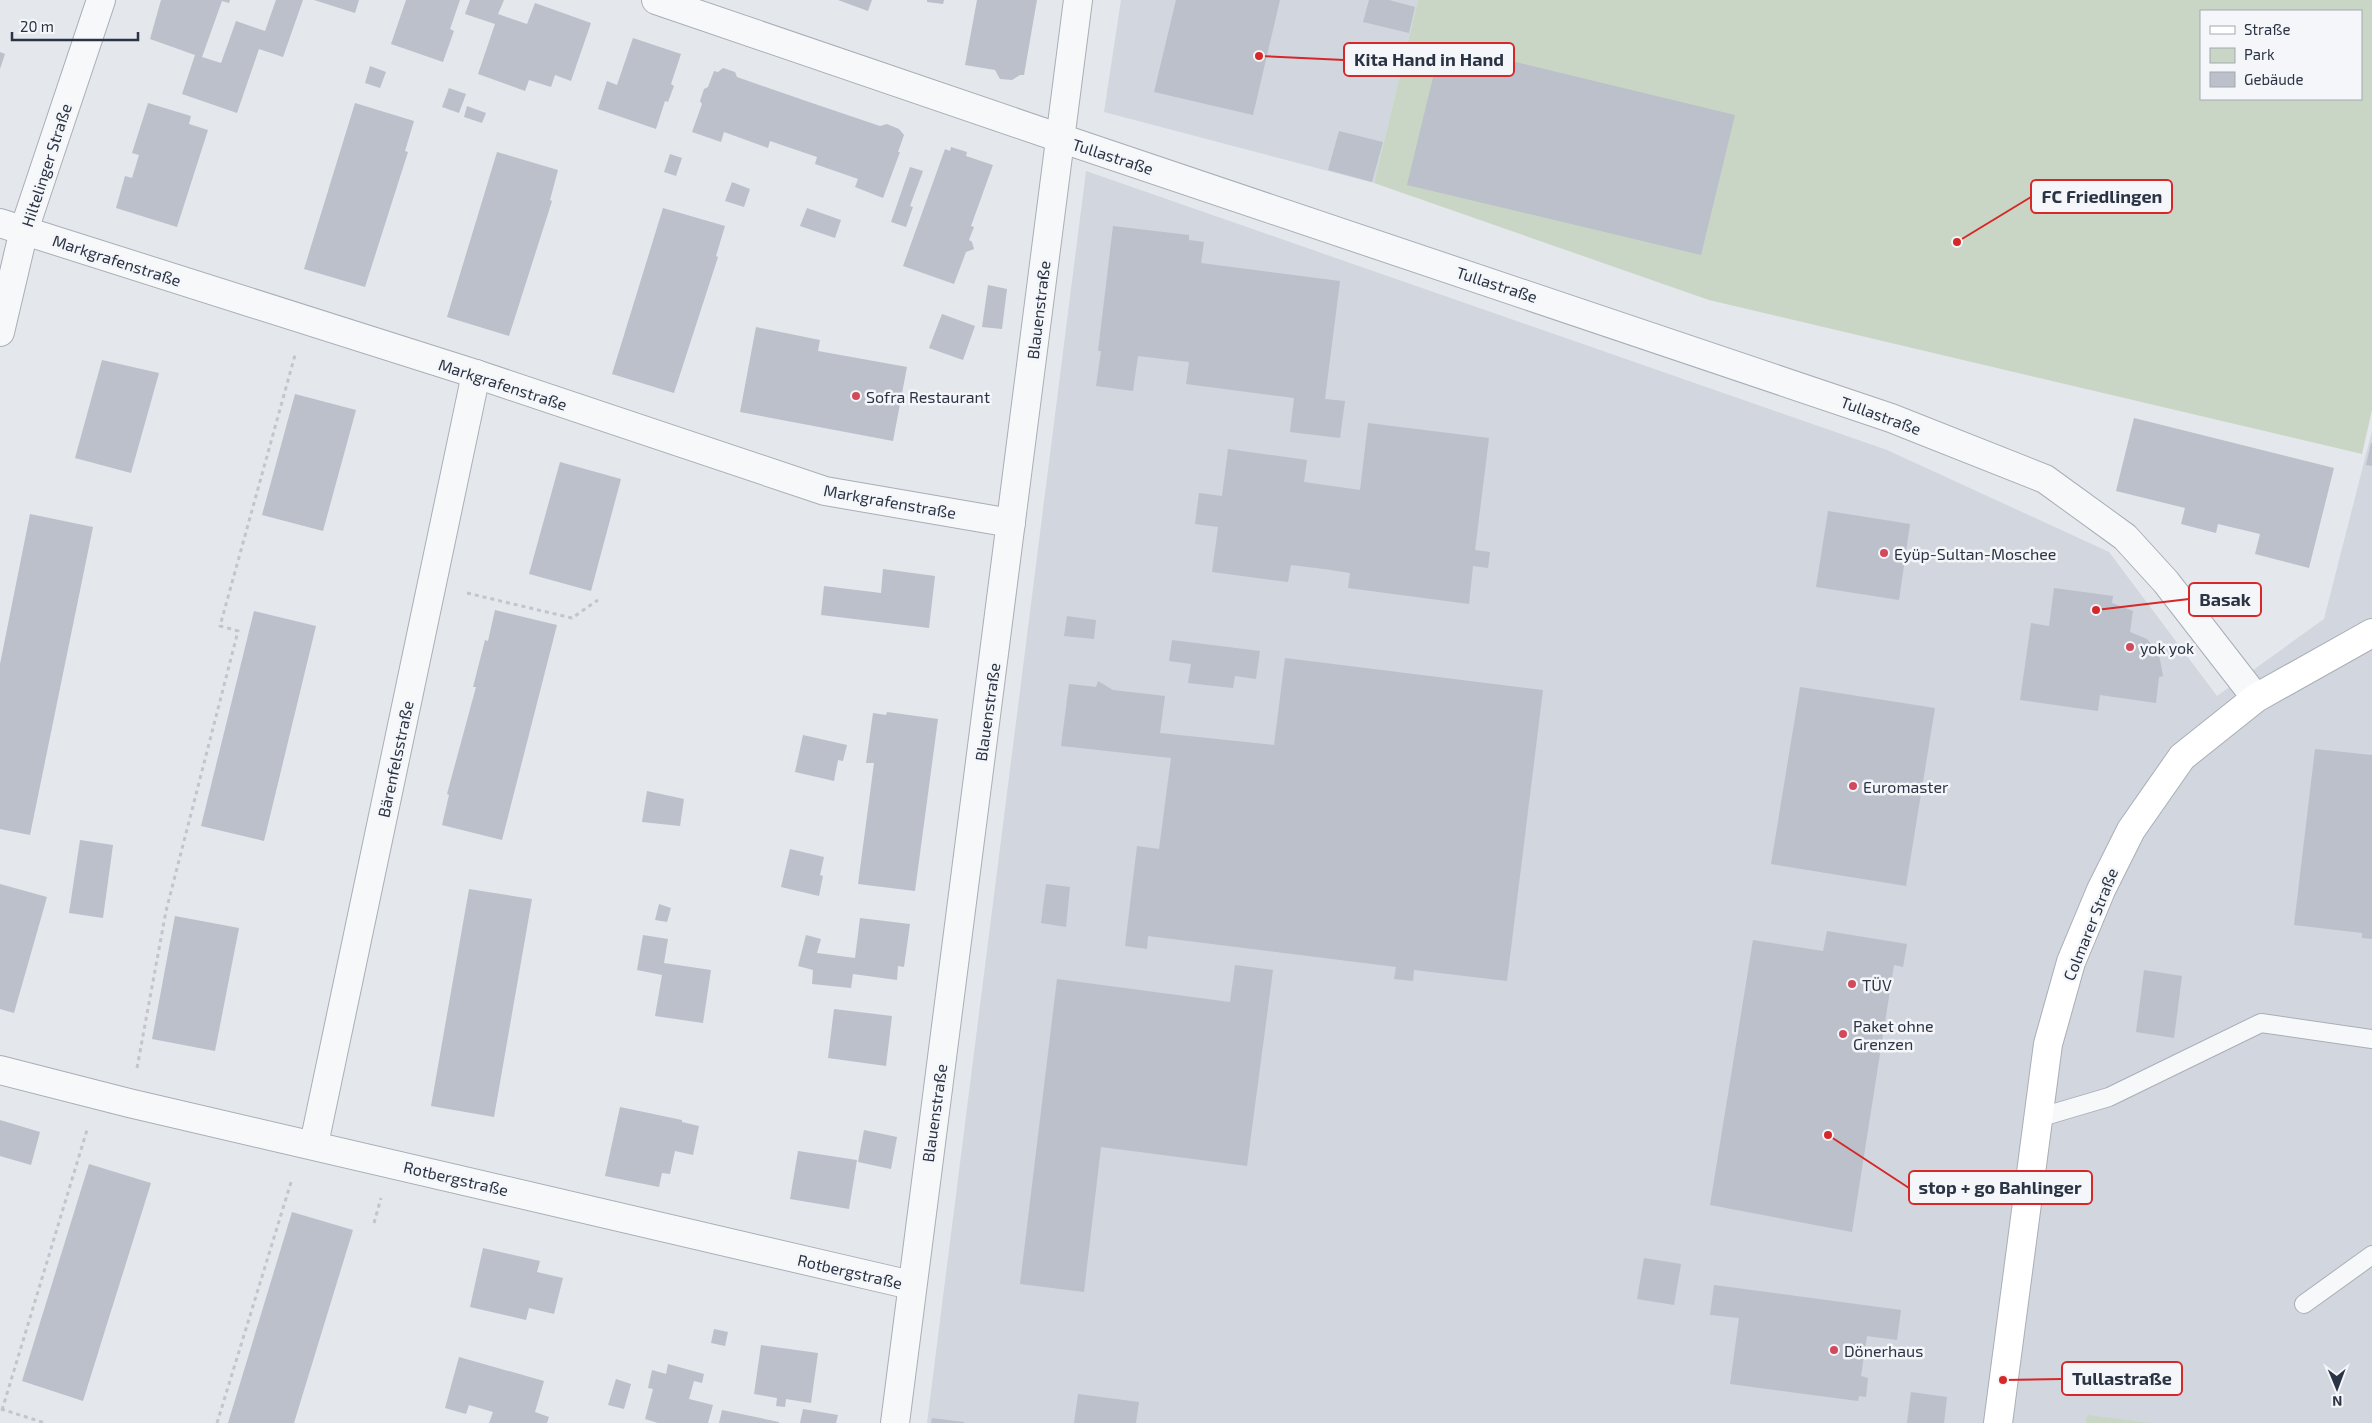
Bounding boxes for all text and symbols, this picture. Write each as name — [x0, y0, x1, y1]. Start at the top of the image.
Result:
scale bar — [12, 10, 139, 42]
legend — [2200, 10, 2362, 100]
text: 20 m — [20, 17, 54, 35]
text: Straße — [2244, 20, 2290, 38]
callout: Kita Hand in Hand — [1344, 43, 1514, 76]
text: Park — [2244, 45, 2275, 63]
text: Kita Hand in Hand — [1354, 48, 1504, 70]
text: Gebäude — [2244, 70, 2303, 88]
street label: Hiltelinger Straße — [17, 101, 75, 229]
street label: Tullastraße — [1070, 134, 1156, 178]
callout: FC Friedlingen — [2031, 180, 2172, 213]
text: FC Friedlingen — [2042, 185, 2162, 207]
street label: Markgrafenstraße — [50, 230, 184, 290]
street label: Blauenstraße — [1023, 260, 1053, 360]
street label: Tullastraße — [1454, 262, 1540, 306]
street label: Markgrafenstraße — [436, 354, 570, 414]
place label: Sofra Restaurant — [866, 387, 990, 406]
marker: Sofra Restaurant — [850, 390, 862, 402]
street label: Tullastraße — [1838, 392, 1924, 438]
street label: Markgrafenstraße — [822, 480, 958, 522]
place label: Eyüp-Sultan-Moschee — [1894, 544, 2056, 563]
marker: Eyüp-Sultan-Moschee — [1878, 547, 1890, 559]
callout: Basak — [2189, 583, 2261, 616]
text: Basak — [2199, 588, 2251, 610]
place label: yok yok — [2140, 638, 2194, 657]
marker: yok yok — [2124, 641, 2136, 653]
street label: Blauenstraße — [971, 662, 1003, 762]
street label: Bärenfelsstraße — [373, 699, 417, 819]
place label: Euromaster — [1863, 777, 1949, 796]
marker: Euromaster — [1847, 780, 1859, 792]
street label: Colmarer Straße — [2059, 865, 2121, 983]
place label: TÜV — [1862, 975, 1892, 994]
marker: TÜV — [1846, 978, 1858, 990]
place label: Paket ohne Grenzen — [1853, 1016, 1934, 1053]
marker: Paket ohne Grenzen — [1837, 1028, 1849, 1040]
street label: Blauenstraße — [918, 1063, 950, 1163]
street label: Rotbergstraße — [402, 1157, 510, 1199]
callout: stop + go Bahlinger — [1909, 1171, 2092, 1204]
text: stop + go Bahlinger — [1918, 1176, 2082, 1198]
street label: Rotbergstraße — [796, 1250, 904, 1292]
place label: Dönerhaus — [1844, 1341, 1923, 1360]
marker: Dönerhaus — [1828, 1344, 1840, 1356]
callout: Tullastraße — [2062, 1362, 2182, 1395]
north arrow — [2312, 1363, 2362, 1413]
text: Tullastraße — [2072, 1367, 2172, 1389]
text: N — [2332, 1393, 2342, 1410]

